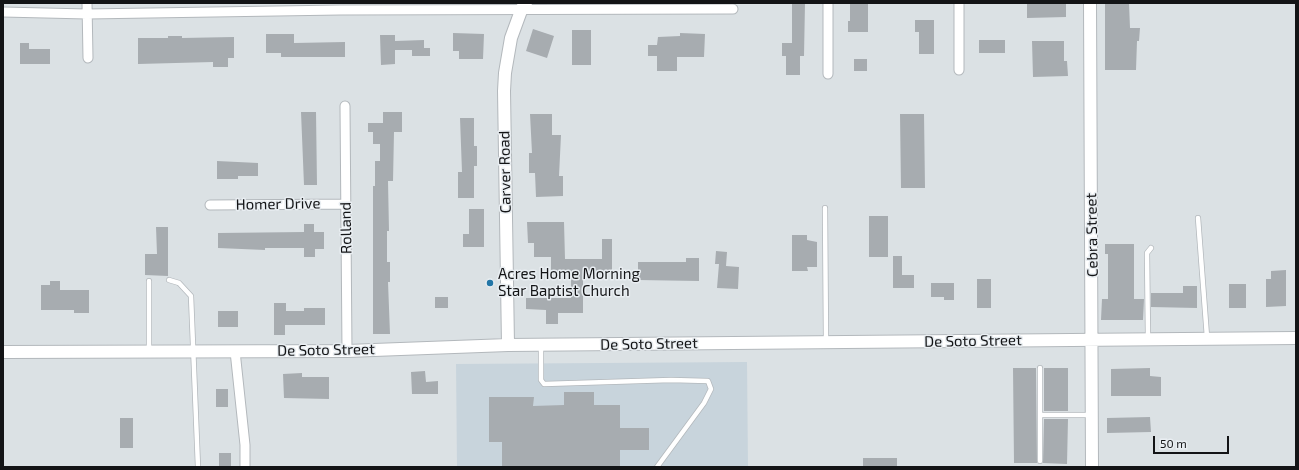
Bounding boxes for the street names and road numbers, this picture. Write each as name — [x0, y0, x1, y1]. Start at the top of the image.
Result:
street label: Carver Road — [495, 131, 515, 213]
street label: Cebra Street — [1082, 193, 1102, 277]
street label: Homer Drive — [235, 194, 321, 214]
street label: Rolland — [337, 202, 355, 254]
street label: De Soto Street — [924, 331, 1022, 351]
street label: De Soto Street — [600, 334, 698, 354]
street label: De Soto Street — [277, 340, 375, 360]

